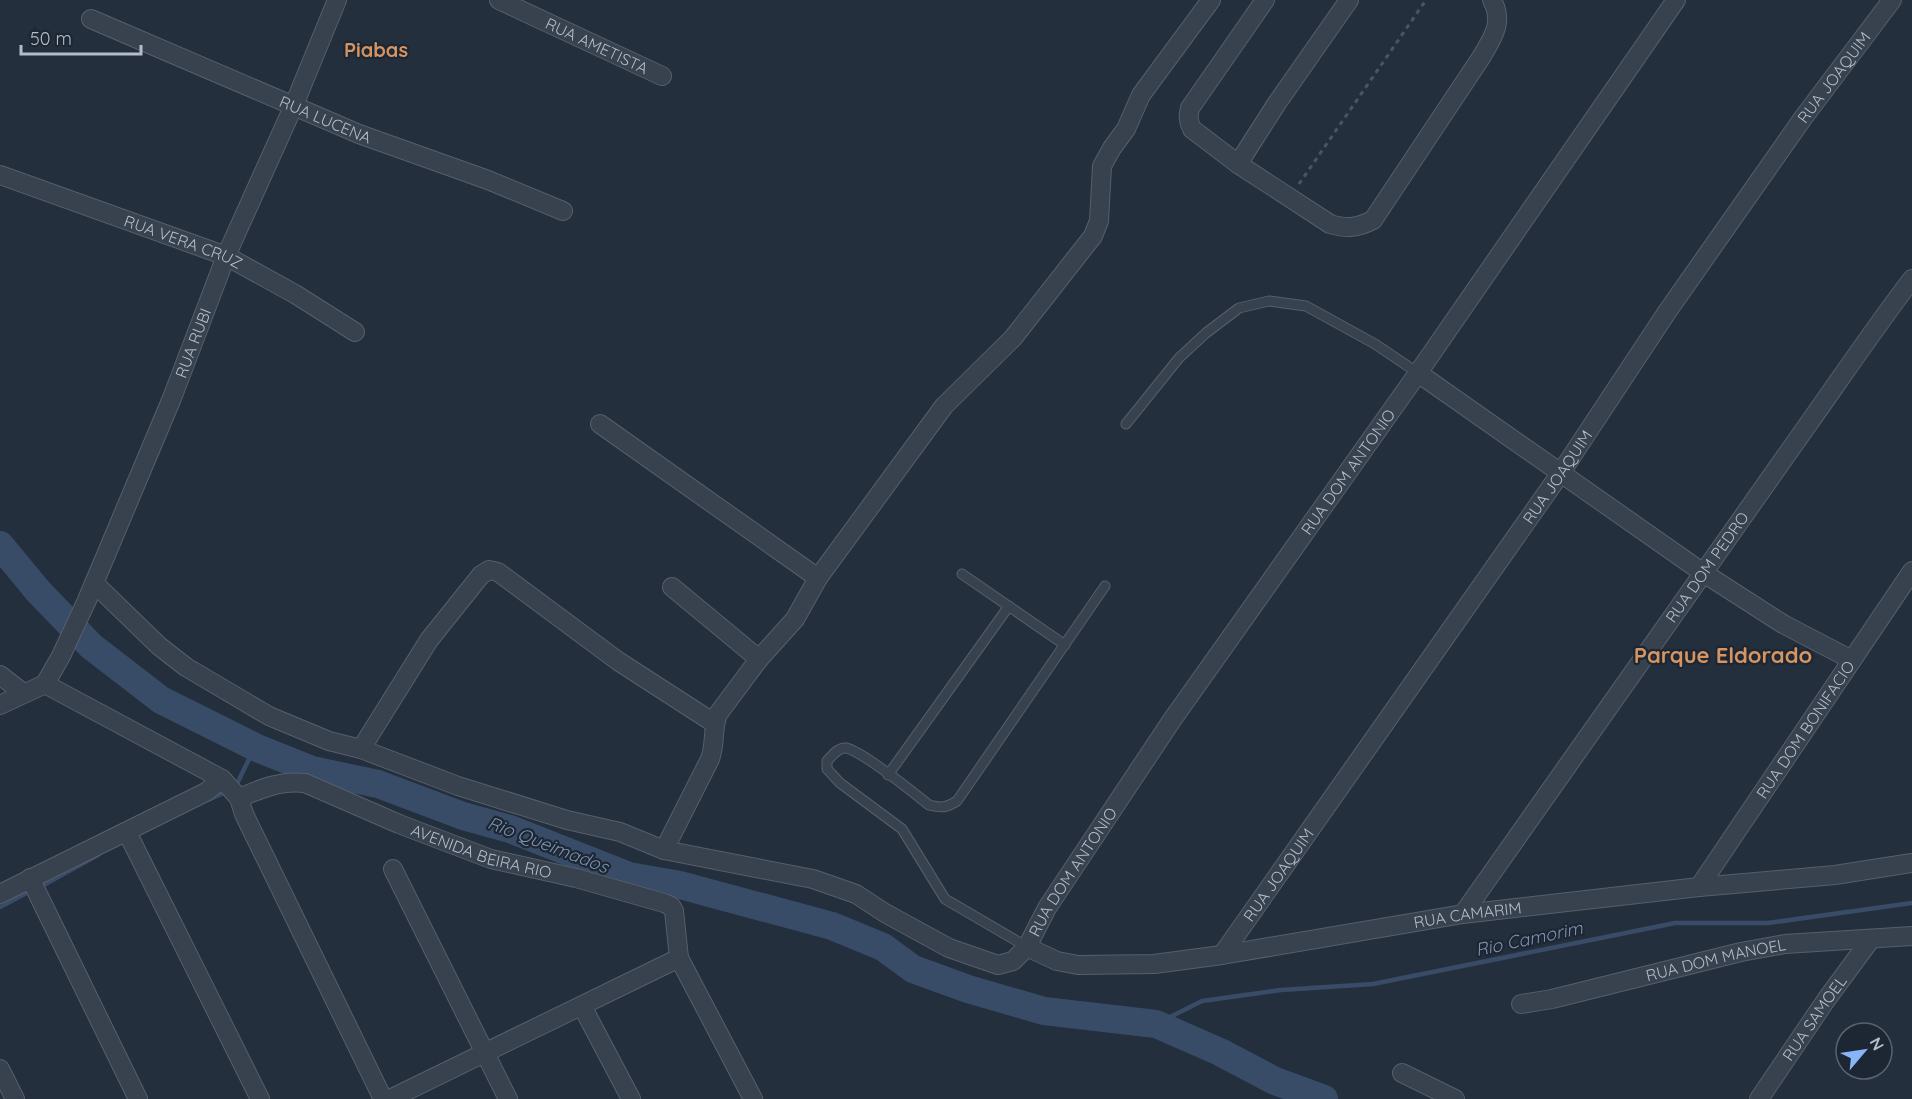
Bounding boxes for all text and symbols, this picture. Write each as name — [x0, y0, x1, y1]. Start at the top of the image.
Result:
street label: RUA AMETISTA — [542, 13, 652, 78]
scale bar — [21, 18, 141, 56]
text: 50 m — [30, 27, 72, 50]
street label: RUA JOAQUIM — [1793, 28, 1875, 127]
district label: Piabas — [344, 37, 408, 62]
street label: RUA LUCENA — [276, 91, 374, 148]
street label: RUA VERA CRUZ — [122, 210, 246, 273]
street label: RUA RUBI — [171, 305, 215, 381]
street label: RUA DOM ANTONIO — [1297, 405, 1399, 539]
street label: RUA JOAQUIM — [1518, 426, 1596, 528]
street label: RUA DOM PEDRO — [1661, 508, 1753, 626]
district label: Parque Eldorado — [1634, 641, 1812, 669]
street label: RUA DOM BONIFACIO — [1752, 657, 1859, 802]
street label: RUA DOM ANTONIO — [1024, 803, 1121, 940]
water label: Rio Queimados — [485, 811, 613, 879]
street label: AVENIDA BEIRA RIO — [408, 820, 553, 882]
street label: RUA JOAQUIM — [1239, 824, 1318, 925]
street label: RUA CAMARIM — [1412, 897, 1523, 932]
water label: Rio Camorim — [1473, 916, 1585, 961]
street label: RUA DOM MANOEL — [1644, 934, 1788, 985]
street label: RUA SAMOEL — [1778, 971, 1851, 1064]
north arrow — [1834, 1021, 1894, 1081]
text: N — [1866, 1034, 1889, 1054]

